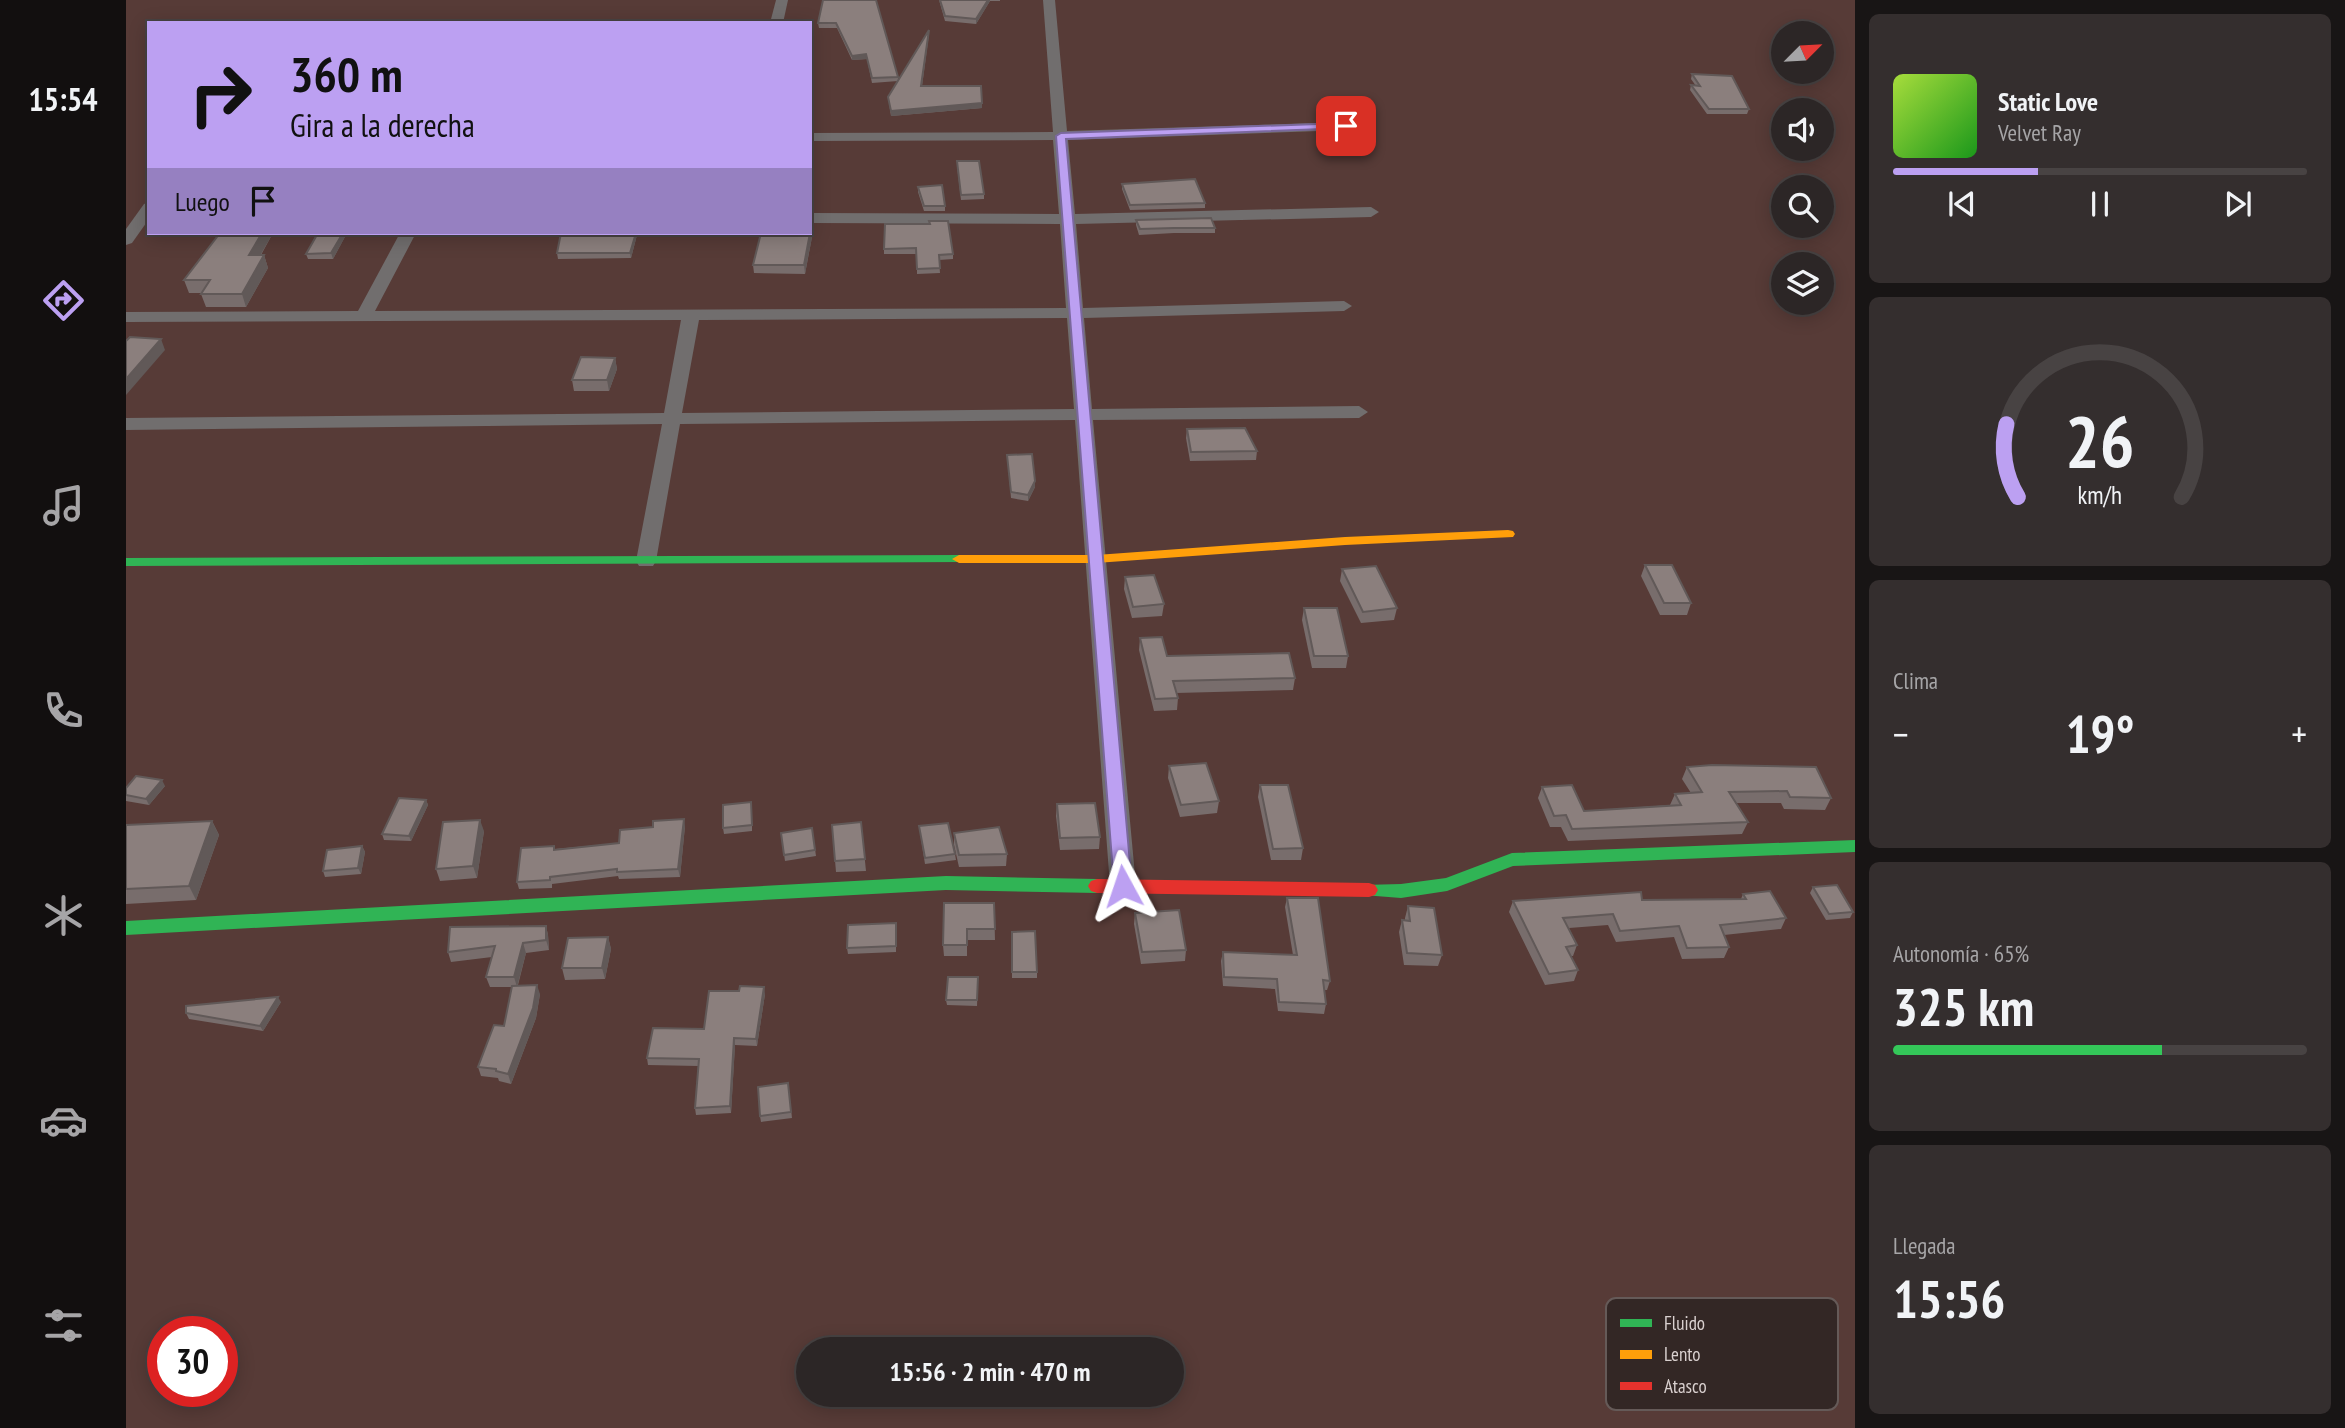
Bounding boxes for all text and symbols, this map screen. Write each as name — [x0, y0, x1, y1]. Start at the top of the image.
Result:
north arrow — [1771, 21, 1834, 84]
map controls — [1771, 21, 1834, 315]
text: 360 m — [290, 42, 403, 106]
icon: right — [175, 49, 266, 140]
text: 15:54 — [28, 78, 98, 120]
text: Static Love — [1998, 85, 2098, 118]
pin — [1316, 96, 1376, 156]
button: sound — [1771, 98, 1834, 161]
text: Gira a la derecha — [290, 104, 475, 146]
icon: arrive — [1327, 107, 1365, 145]
text: Velvet Ray — [1998, 118, 2081, 147]
button: search — [1771, 175, 1834, 238]
icon: arrive — [244, 182, 282, 220]
text: Luego — [175, 185, 230, 218]
icon: previous — [1943, 185, 1981, 223]
icon: pause — [2081, 185, 2119, 223]
icon: next — [2219, 185, 2257, 223]
button: layers — [1771, 252, 1834, 315]
icon: directions — [39, 276, 88, 325]
text: 26 — [2065, 394, 2135, 488]
text: km/h — [2078, 479, 2122, 511]
icon: music — [39, 481, 88, 530]
text: Clima — [1893, 666, 1938, 695]
icon: phone — [39, 686, 88, 735]
text: 19° — [2066, 700, 2134, 767]
text: − — [1893, 709, 1909, 758]
text: + — [2291, 709, 2307, 758]
position arrow — [1086, 849, 1160, 923]
icon: climate — [39, 891, 88, 940]
text: Autonomía · 65% — [1893, 939, 2029, 968]
text: 325 km — [1893, 973, 2034, 1040]
icon: car — [39, 1096, 88, 1145]
text: Llegada — [1893, 1231, 1956, 1260]
text: 15:56 — [1893, 1265, 2005, 1332]
legend — [1606, 1298, 1838, 1410]
icon: filters — [39, 1301, 88, 1350]
text: Fluido — [1664, 1311, 1705, 1335]
speed limit sign: 30 — [147, 1316, 238, 1407]
text: Lento — [1664, 1342, 1701, 1366]
text: 15:56 · 2 min · 470 m — [890, 1355, 1090, 1388]
text: Atasco — [1664, 1374, 1707, 1398]

